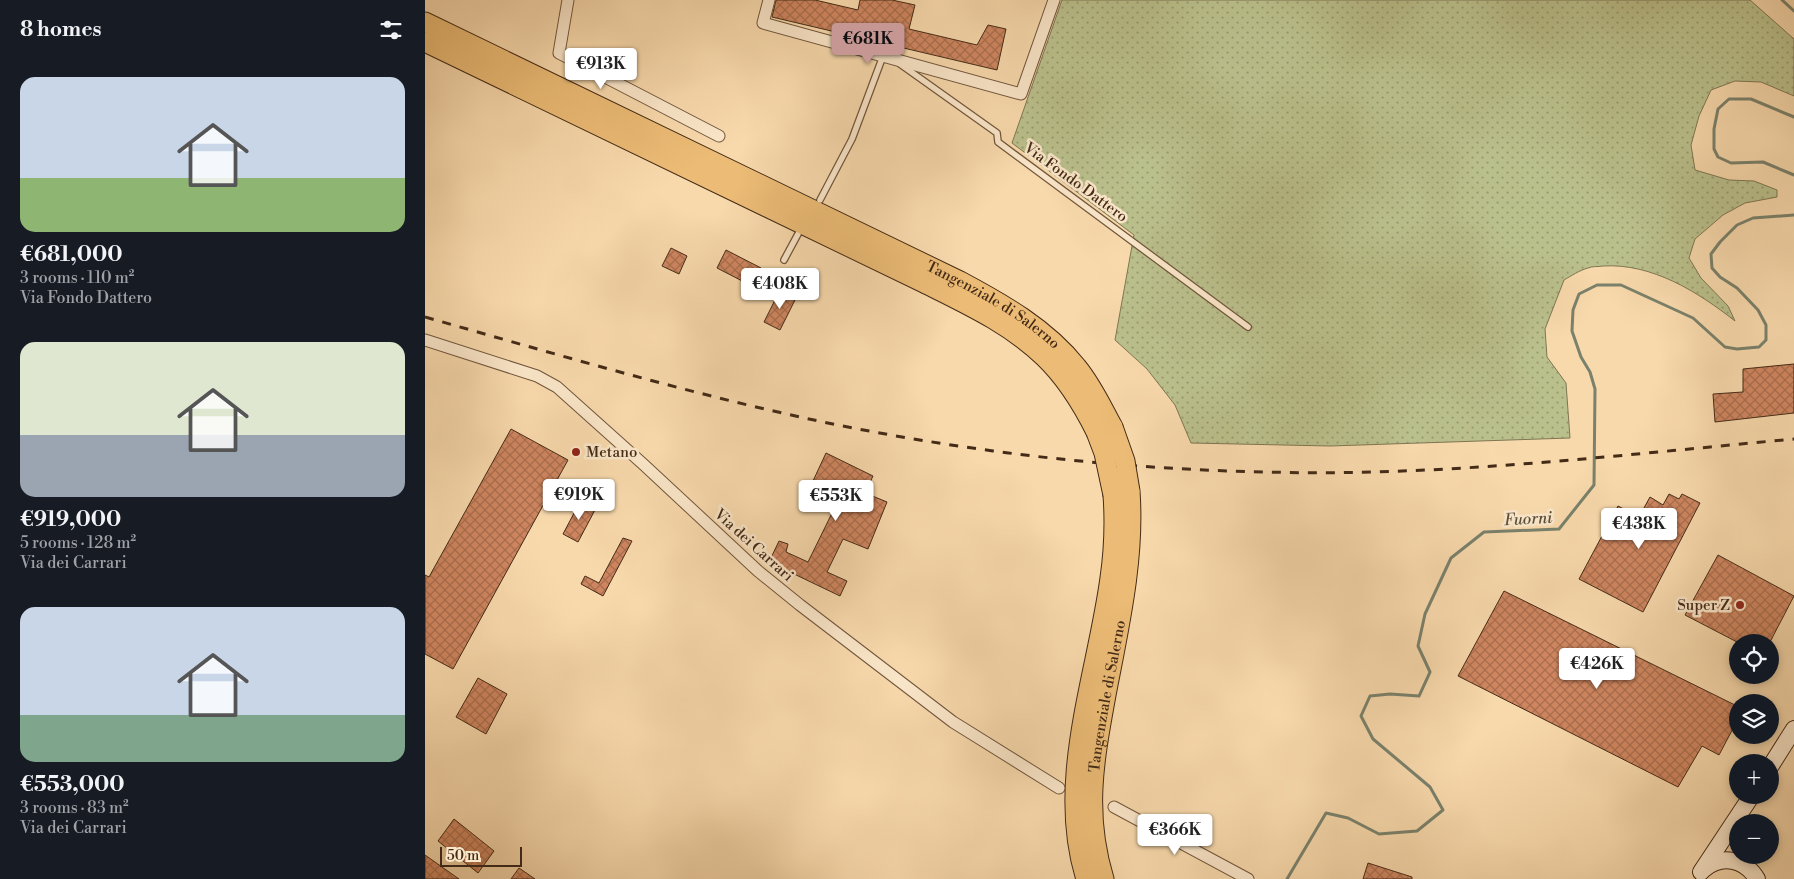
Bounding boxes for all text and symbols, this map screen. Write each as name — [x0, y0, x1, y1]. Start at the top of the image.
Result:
icon: filters — [377, 16, 405, 44]
text: 8 homes — [20, 17, 102, 43]
pin: €681K — [833, 22, 903, 65]
text: €681K — [842, 29, 894, 49]
pin: €913K — [566, 48, 636, 90]
text: €913K — [576, 54, 626, 74]
icon: home — [168, 110, 258, 200]
street label: Via Fondo Dattero — [1019, 138, 1131, 226]
text: €681,000 — [20, 242, 123, 268]
street label: Tangenziale di Salerno — [923, 257, 1064, 353]
text: 3 rooms · 110 m² — [20, 268, 134, 288]
pin: €408K — [745, 268, 815, 310]
text: €408K — [752, 274, 808, 294]
text: Via Fondo Dattero — [20, 288, 152, 308]
icon: home — [168, 375, 258, 465]
place label: Metano — [586, 443, 637, 462]
marker: Metano — [570, 446, 582, 458]
pin: €919K — [544, 478, 614, 521]
pin: €553K — [801, 480, 871, 522]
text: €919K — [554, 485, 604, 505]
text: €553K — [810, 486, 862, 506]
street label: Via dei Carrari — [709, 504, 797, 586]
text: €919,000 — [20, 507, 121, 533]
water label: Fuorni — [1503, 508, 1553, 530]
pin: €438K — [1604, 508, 1674, 550]
text: €438K — [1612, 514, 1666, 534]
text: 5 rooms · 128 m² — [20, 533, 136, 553]
text: Via dei Carrari — [20, 553, 127, 573]
place label: Super Z — [1677, 596, 1730, 615]
marker: Super Z — [1734, 599, 1746, 611]
street label: Tangenziale di Salerno — [1085, 619, 1130, 773]
map controls — [1729, 634, 1779, 864]
button: locate — [1729, 634, 1779, 684]
icon: home — [168, 640, 258, 730]
pin: €426K — [1562, 648, 1632, 690]
text: €426K — [1570, 654, 1624, 674]
button: layers — [1729, 694, 1779, 744]
button: + — [1729, 754, 1779, 804]
text: €553,000 — [20, 772, 125, 798]
text: 3 rooms · 83 m² — [20, 798, 129, 818]
pin: €366K — [1140, 814, 1210, 856]
button: − — [1729, 814, 1779, 864]
text: Via dei Carrari — [20, 818, 127, 838]
text: €366K — [1148, 820, 1202, 840]
scale bar — [440, 844, 523, 867]
text: 50 m — [447, 847, 479, 865]

